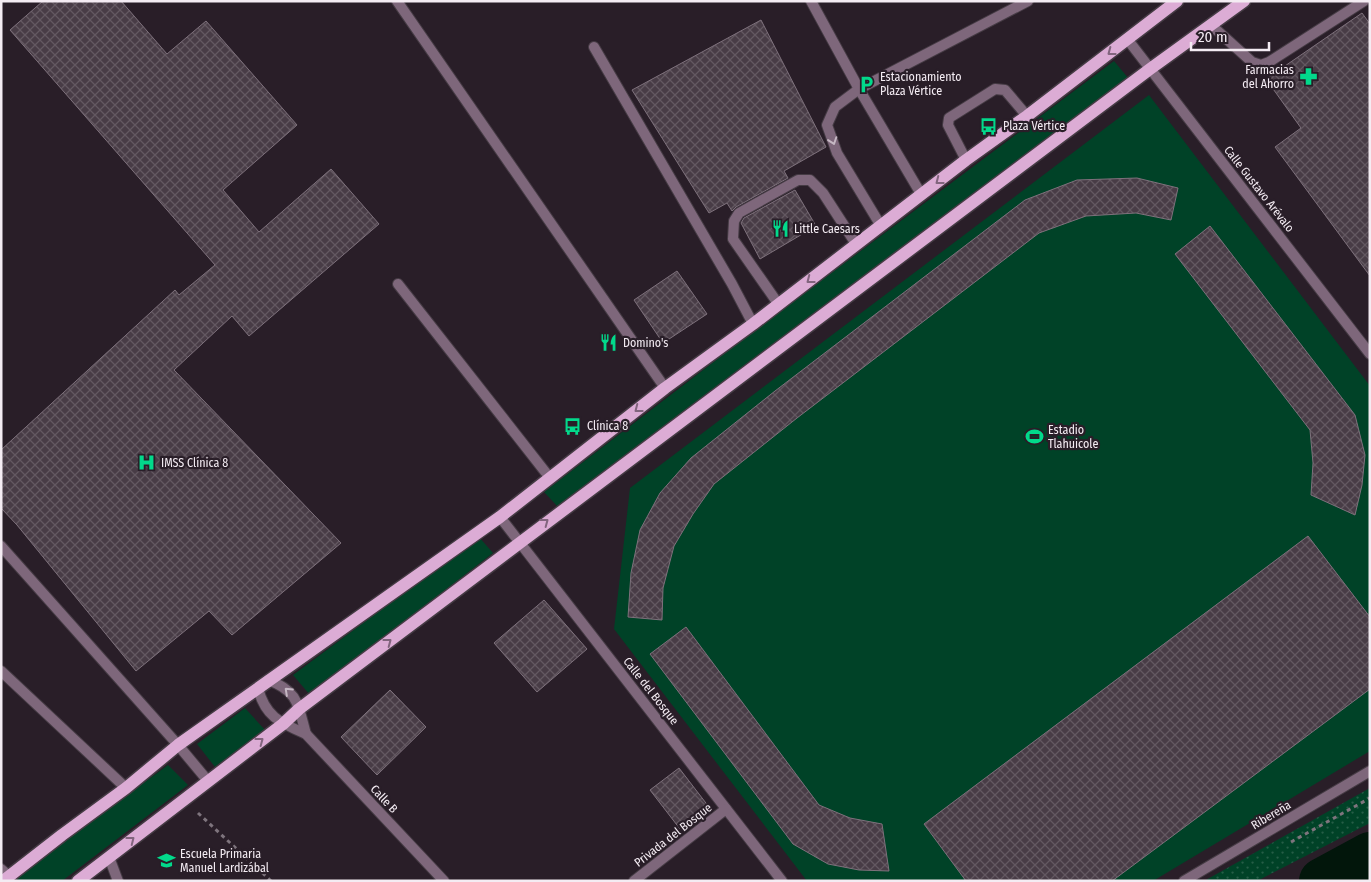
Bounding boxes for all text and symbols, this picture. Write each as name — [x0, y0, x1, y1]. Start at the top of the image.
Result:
scale bar — [1191, 20, 1268, 52]
text: 20 m — [1198, 28, 1228, 46]
one-way arrow — [1107, 46, 1117, 55]
place label: Farmacias del Ahorro — [1242, 63, 1294, 91]
pharmacy icon: Farmacias del Ahorro — [1298, 67, 1318, 87]
place label: Estacionamiento Plaza Vértice — [880, 70, 962, 98]
parking icon: Estacionamiento Plaza Vértice — [856, 74, 876, 94]
bus stop icon: Plaza Vértice — [979, 116, 999, 136]
place label: Plaza Vértice — [1003, 119, 1065, 133]
one-way arrow — [827, 136, 837, 144]
street label: Calle Gustavo Arévalo — [1221, 143, 1297, 235]
one-way arrow — [936, 175, 945, 183]
restaurant icon: Little Caesars — [770, 219, 790, 239]
place label: Little Caesars — [794, 222, 860, 236]
one-way arrow — [807, 275, 816, 283]
restaurant icon: Domino's — [599, 333, 619, 353]
place label: Domino's — [623, 336, 668, 350]
one-way arrow — [635, 404, 644, 412]
bus stop icon: Clínica 8 — [563, 416, 583, 436]
place label: Clínica 8 — [587, 419, 628, 433]
place label: Estadio Tlahuicole — [1048, 423, 1098, 451]
sports icon: Estadio Tlahuicole — [1024, 427, 1044, 447]
hospital icon: IMSS Clínica 8 — [137, 453, 157, 473]
place label: IMSS Clínica 8 — [161, 456, 228, 470]
one-way arrow — [539, 520, 548, 528]
one-way arrow — [382, 639, 392, 648]
street label: Calle del Bosque — [620, 654, 682, 728]
one-way arrow — [284, 688, 293, 697]
one-way arrow — [254, 738, 263, 747]
street label: Calle B — [368, 782, 401, 816]
street label: Ribereña — [1249, 798, 1293, 832]
street label: Privada del Bosque — [631, 800, 715, 870]
one-way arrow — [125, 838, 134, 846]
place label: Escuela Primaria Manuel Lardizábal — [180, 847, 269, 875]
school or university icon: Escuela Primaria Manuel Lardizábal — [156, 851, 176, 871]

